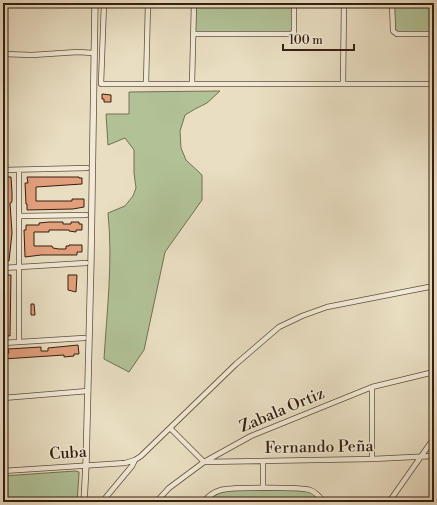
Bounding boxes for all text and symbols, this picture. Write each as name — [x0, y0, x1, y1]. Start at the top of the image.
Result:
scale bar — [283, 26, 354, 52]
text: 100 m — [289, 33, 323, 48]
street label: Zabala Ortiz — [237, 383, 327, 437]
street label: Fernando Peña — [264, 436, 374, 458]
street label: Cuba — [49, 442, 88, 464]

